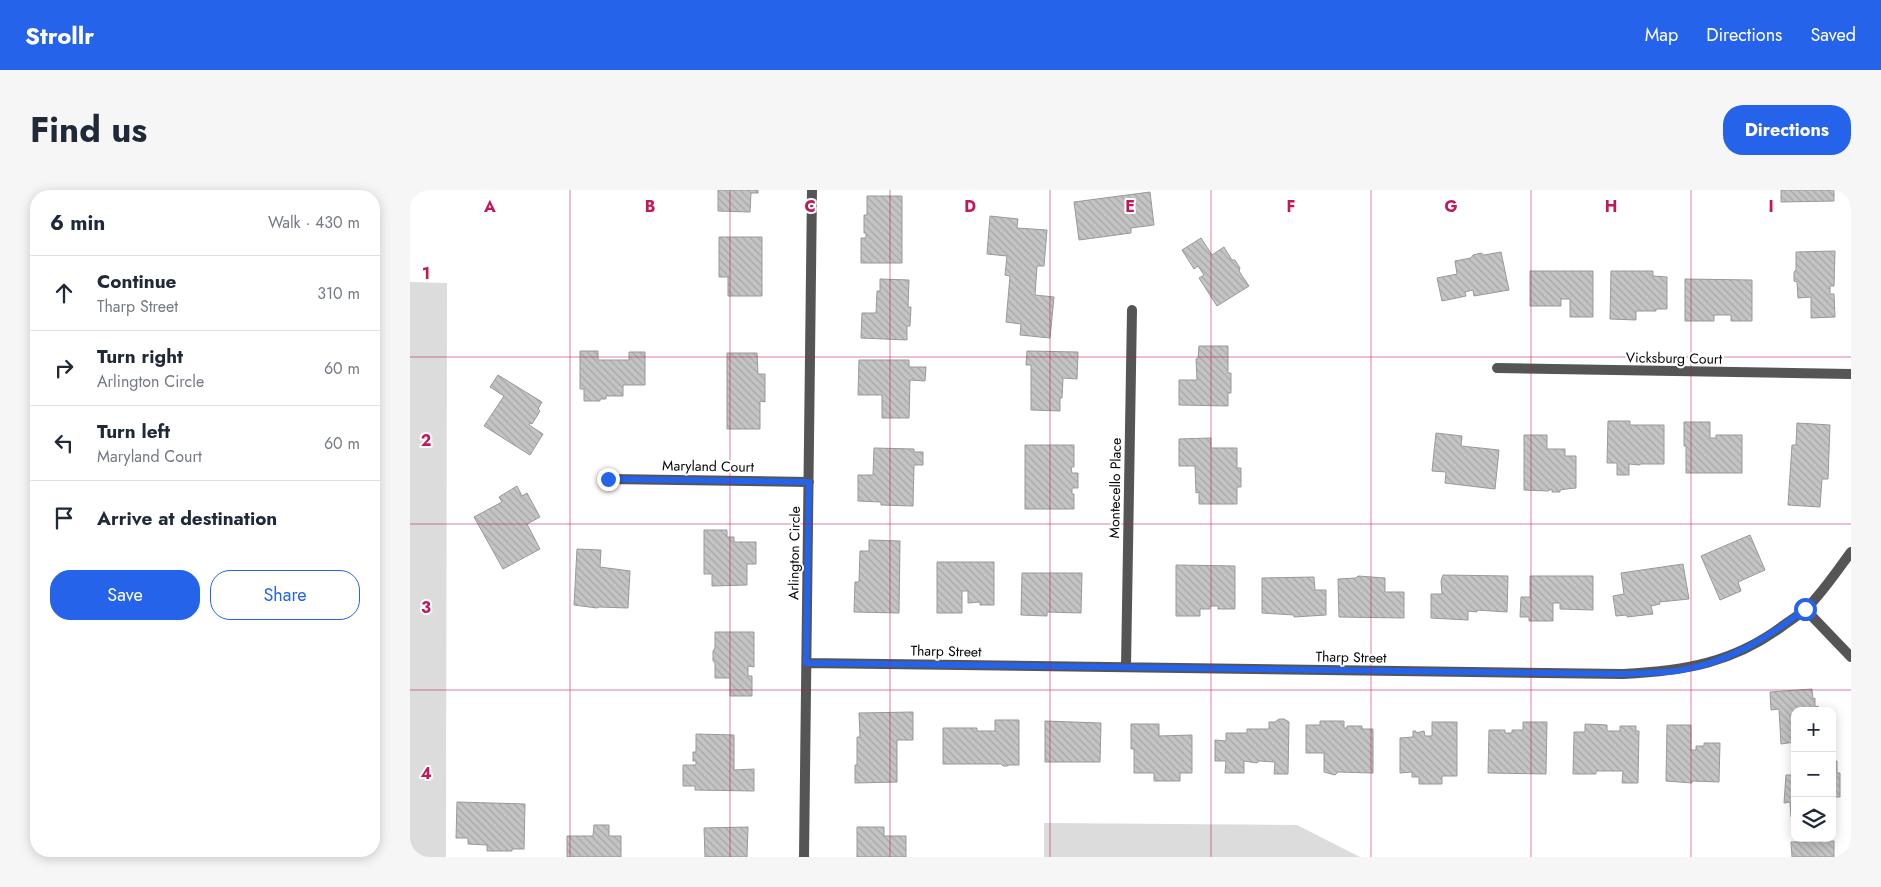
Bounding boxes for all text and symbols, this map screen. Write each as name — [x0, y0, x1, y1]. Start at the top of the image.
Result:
text: Strollr — [25, 18, 94, 53]
text: Map — [1645, 22, 1678, 48]
text: Directions — [1706, 22, 1782, 48]
text: Saved — [1810, 22, 1856, 48]
text: Find us — [30, 105, 147, 155]
button: Directions — [1723, 105, 1851, 155]
text: A — [483, 195, 496, 218]
text: B — [645, 195, 655, 218]
text: C — [804, 195, 816, 218]
text: D — [964, 195, 976, 218]
text: E — [1125, 195, 1135, 218]
text: F — [1287, 195, 1295, 218]
text: G — [1444, 195, 1458, 218]
text: H — [1605, 195, 1617, 218]
text: I — [1768, 195, 1774, 218]
text: 6 min — [50, 208, 105, 238]
text: Walk · 430 m — [268, 211, 360, 234]
text: 1 — [422, 262, 430, 285]
text: Continue — [97, 268, 176, 295]
icon: ahead — [50, 279, 78, 307]
text: 310 m — [317, 282, 360, 305]
text: Tharp Street — [97, 295, 178, 318]
text: Turn right — [97, 343, 183, 370]
street label: Vicksburg Court — [1626, 347, 1723, 369]
icon: right — [50, 354, 78, 382]
text: 60 m — [324, 357, 360, 380]
text: Arlington Circle — [97, 370, 204, 393]
text: Turn left — [97, 418, 170, 445]
icon: left — [50, 429, 78, 457]
text: 2 — [421, 429, 431, 452]
text: 60 m — [324, 432, 360, 455]
street label: Montecello Place — [1104, 438, 1126, 538]
text: Maryland Court — [97, 445, 202, 468]
street label: Maryland Court — [662, 455, 755, 477]
route end — [597, 468, 620, 491]
icon: arrive — [50, 504, 78, 532]
text: Arrive at destination — [97, 505, 277, 532]
street label: Arlington Circle — [783, 506, 805, 600]
button: Save — [50, 570, 200, 620]
button: Share — [210, 570, 360, 620]
text: 3 — [421, 596, 431, 619]
route start — [1794, 598, 1817, 621]
street label: Tharp Street — [910, 640, 982, 662]
street label: Tharp Street — [1315, 646, 1387, 668]
map controls — [1791, 707, 1836, 842]
button: + — [1791, 707, 1836, 752]
button: − — [1791, 752, 1836, 797]
text: 4 — [420, 762, 432, 785]
button: layers — [1791, 797, 1836, 842]

